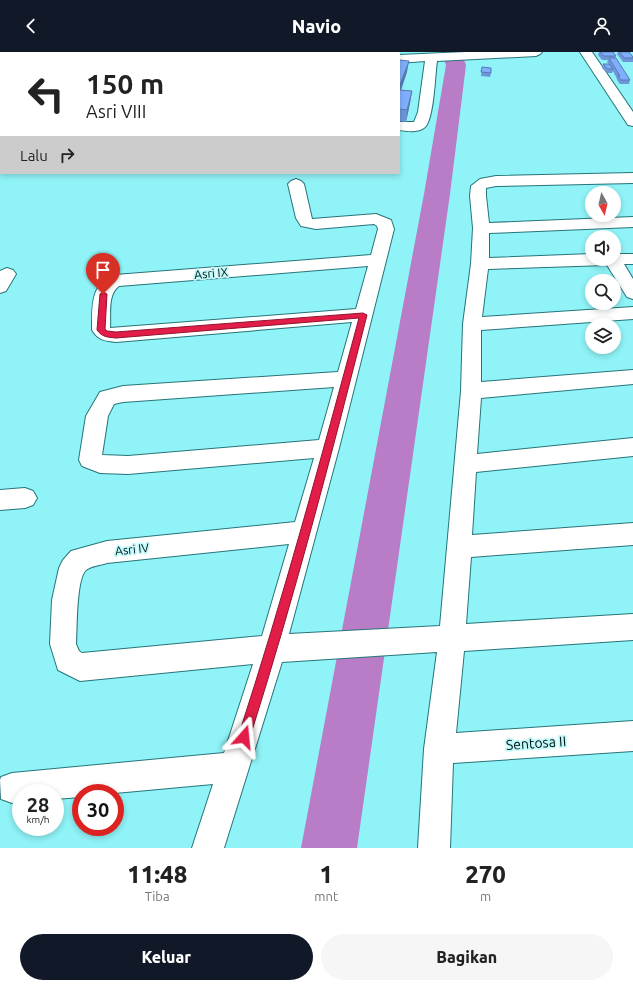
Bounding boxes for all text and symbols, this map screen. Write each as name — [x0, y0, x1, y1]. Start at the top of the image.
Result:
icon: back — [20, 15, 42, 37]
icon: person — [591, 15, 613, 37]
text: Navio — [292, 16, 341, 36]
icon: left — [20, 68, 72, 120]
text: 150 m — [86, 68, 164, 99]
text: Asri VIII — [86, 101, 146, 121]
icon: right — [56, 144, 78, 166]
text: Lalu — [20, 147, 48, 164]
north arrow — [585, 186, 621, 222]
map controls — [585, 186, 621, 354]
button: sound — [585, 230, 621, 266]
pin — [86, 253, 120, 294]
icon: arrive — [92, 259, 114, 281]
street label: Asri IX — [194, 265, 229, 281]
button: search — [585, 274, 621, 310]
button: layers — [585, 318, 621, 354]
street label: Asri IV — [114, 541, 150, 557]
position arrow — [223, 716, 265, 758]
street label: Sentosa II — [505, 733, 567, 753]
speed limit sign: 30 — [72, 784, 124, 836]
text: 28 — [27, 793, 49, 816]
text: km/h — [26, 814, 50, 825]
text: 11:48 — [127, 861, 187, 888]
text: 1 — [319, 861, 333, 888]
text: 270 — [465, 861, 506, 888]
text: Tiba — [145, 889, 170, 903]
text: mnt — [314, 889, 338, 903]
text: m — [480, 889, 491, 903]
button: Keluar — [20, 934, 313, 980]
button: Bagikan — [321, 934, 613, 980]

